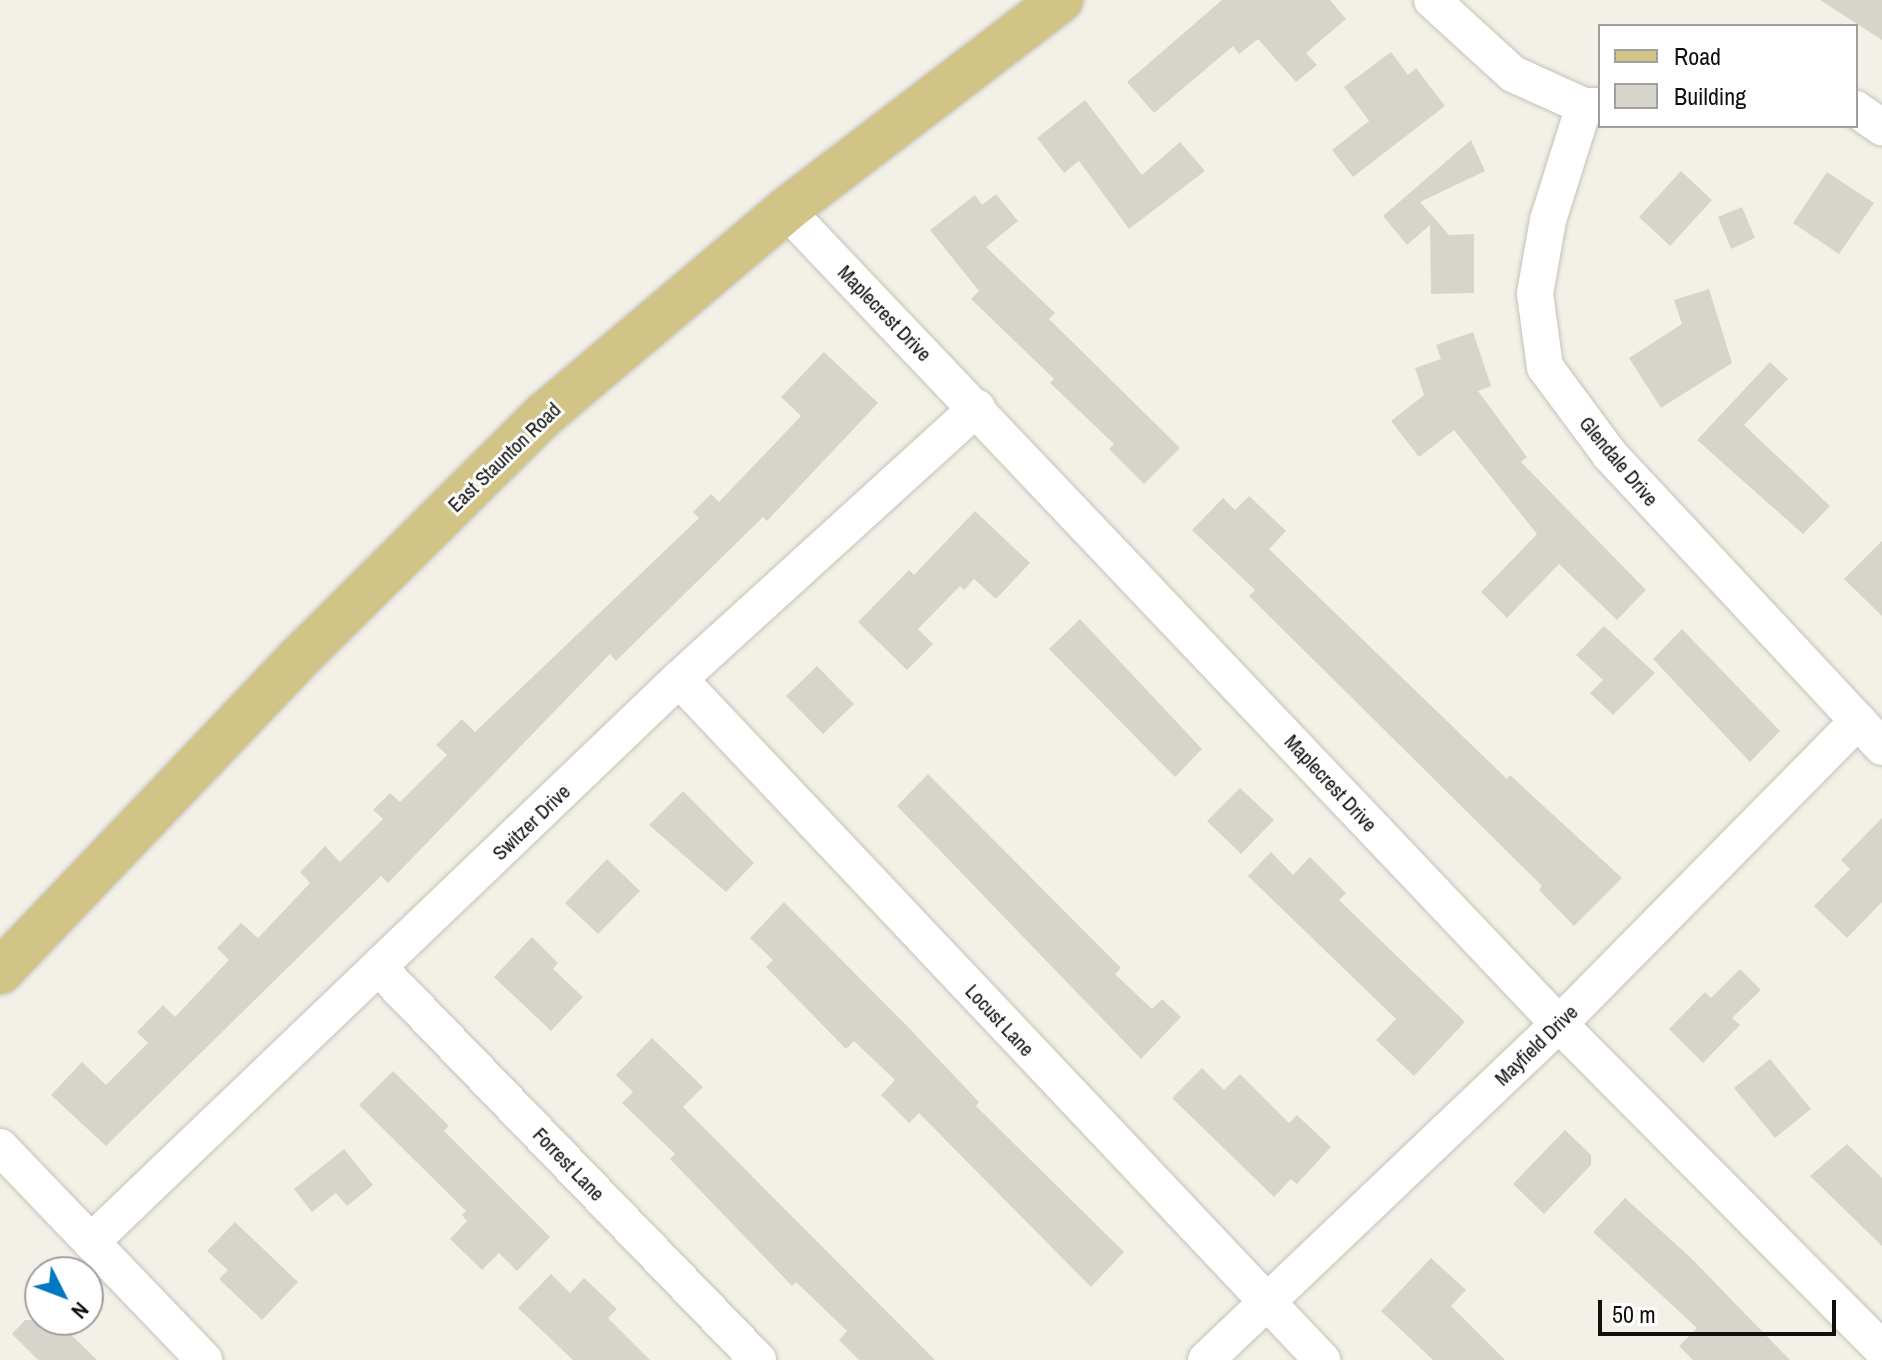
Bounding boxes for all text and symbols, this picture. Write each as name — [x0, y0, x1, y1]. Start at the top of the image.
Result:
legend — [1598, 24, 1858, 128]
text: Road — [1674, 40, 1721, 72]
text: Building — [1674, 80, 1746, 112]
street label: Maplecrest Drive — [833, 260, 937, 366]
street label: East Staunton Road — [443, 397, 565, 517]
street label: Glendale Drive — [1575, 411, 1663, 511]
street label: Maplecrest Drive — [1280, 729, 1382, 837]
street label: Switzer Drive — [487, 779, 575, 865]
street label: Locust Lane — [961, 979, 1039, 1061]
street label: Mayfield Drive — [1490, 1000, 1582, 1090]
street label: Forrest Lane — [528, 1123, 610, 1205]
north arrow — [24, 1256, 104, 1336]
scale bar — [1602, 1284, 1840, 1334]
text: N — [65, 1296, 96, 1326]
text: 50 m — [1612, 1298, 1656, 1330]

